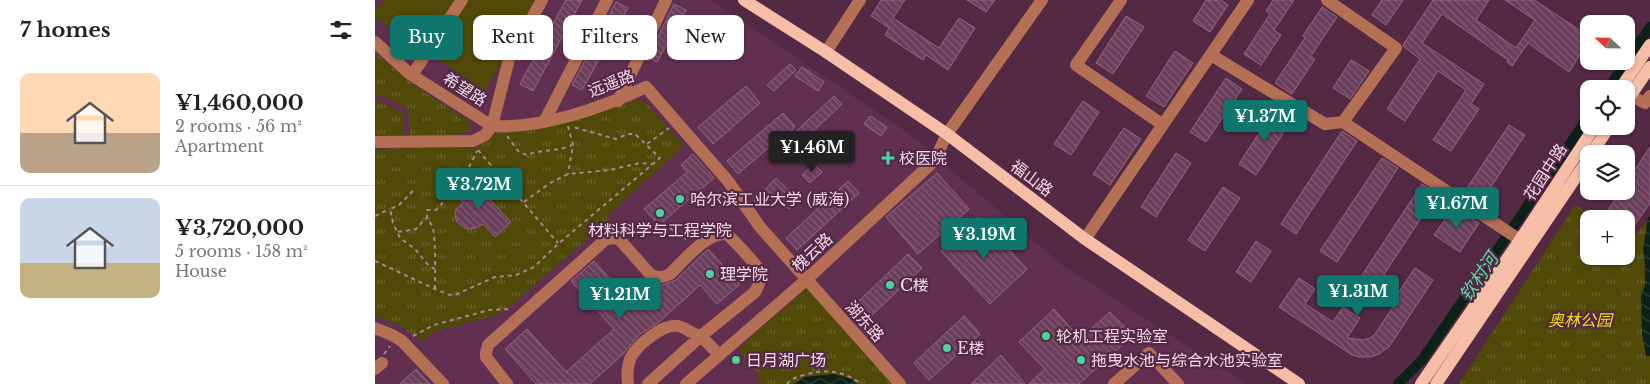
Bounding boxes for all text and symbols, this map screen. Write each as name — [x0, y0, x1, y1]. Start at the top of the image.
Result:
chip: Buy — [390, 15, 463, 60]
chip: Rent — [473, 15, 553, 60]
chip: Filters — [563, 15, 657, 60]
chip: New — [667, 15, 744, 60]
north arrow — [1580, 15, 1635, 70]
map controls — [1580, 15, 1635, 265]
icon: filters — [327, 16, 355, 44]
text: 7 homes — [20, 17, 111, 43]
street label: 远遥路 — [585, 65, 637, 101]
street label: 希望路 — [439, 68, 491, 110]
button: locate — [1580, 80, 1635, 135]
text: ¥1,460,000 — [175, 90, 304, 116]
icon: home — [60, 93, 120, 153]
pin: ¥1.37M — [1224, 100, 1306, 142]
text: ¥1.37M — [1234, 106, 1296, 126]
text: 2 rooms · 56 m² — [175, 116, 302, 136]
pin: ¥1.46M — [771, 130, 853, 173]
text: Apartment — [175, 136, 264, 156]
text: ¥1.46M — [780, 137, 844, 157]
street label: 花园中路 — [1519, 140, 1571, 204]
button: layers — [1580, 145, 1635, 200]
place label: 校医院 — [899, 148, 947, 168]
marker: 校医院 — [881, 151, 895, 165]
street label: 福山路 — [1007, 156, 1057, 200]
pin: ¥3.72M — [438, 168, 520, 210]
text: ¥3.72M — [447, 174, 511, 194]
pin: ¥1.67M — [1416, 186, 1498, 229]
place label: 哈尔滨工业大学 (威海) — [690, 189, 849, 209]
marker: 哈尔滨工业大学 (威海) — [674, 193, 686, 205]
text: ¥1.67M — [1426, 193, 1488, 213]
marker: 材料科学与工程学院 — [654, 207, 666, 219]
button: + — [1580, 210, 1635, 265]
text: ¥3,720,000 — [175, 215, 304, 241]
icon: home — [60, 218, 120, 278]
pin: ¥3.19M — [943, 218, 1025, 260]
place label: 材料科学与工程学院 — [588, 220, 732, 240]
text: ¥3.19M — [952, 224, 1016, 244]
street label: 槐云路 — [788, 228, 836, 276]
text: 5 rooms · 158 m² — [175, 241, 307, 261]
water label: 钦村河 — [1455, 246, 1505, 306]
text: House — [175, 261, 227, 281]
place label: 理学院 — [720, 264, 768, 284]
marker: 理学院 — [704, 268, 716, 280]
pin: ¥1.31M — [1317, 274, 1399, 317]
place label: C楼 — [900, 275, 929, 295]
pin: ¥1.21M — [579, 278, 661, 320]
marker: C楼 — [884, 279, 896, 291]
text: ¥1.31M — [1328, 281, 1388, 301]
text: ¥1.21M — [590, 284, 650, 304]
street label: 湖东路 — [842, 296, 888, 346]
park label: 奥林公园 — [1548, 310, 1614, 330]
place label: 轮机工程实验室 — [1056, 326, 1168, 346]
marker: 轮机工程实验室 — [1040, 330, 1052, 342]
place label: E楼 — [957, 338, 985, 358]
marker: E楼 — [941, 342, 953, 354]
place label: 日月湖广场 — [746, 350, 826, 370]
place label: 拖曳水池与综合水池实验室 — [1091, 350, 1283, 370]
marker: 日月湖广场 — [730, 354, 742, 366]
marker: 拖曳水池与综合水池实验室 — [1075, 354, 1087, 366]

